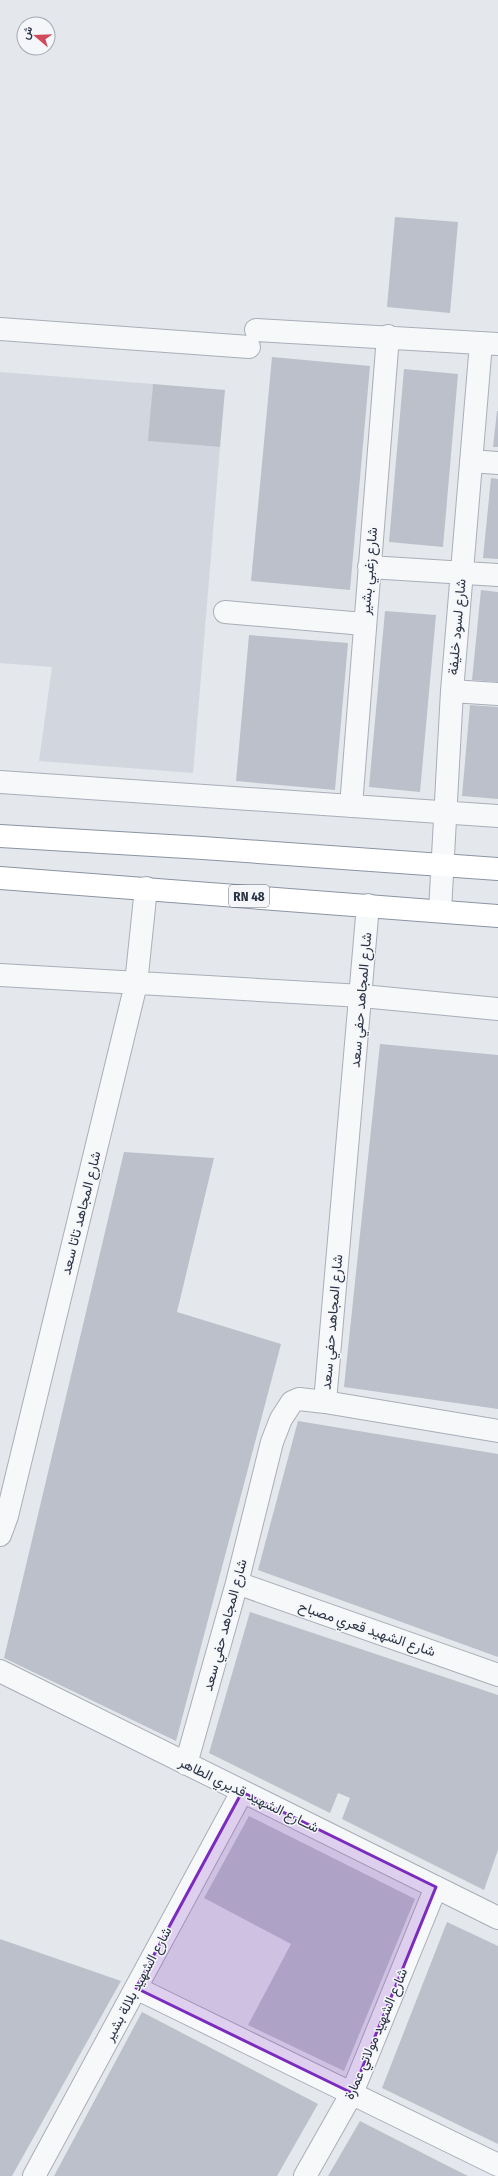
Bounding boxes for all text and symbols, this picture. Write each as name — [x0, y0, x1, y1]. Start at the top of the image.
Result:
north arrow — [16, 16, 56, 56]
text: ش — [19, 25, 35, 41]
street label: شارع زغبي بشير — [357, 526, 384, 617]
street label: شارع لسود خليفة — [444, 578, 472, 676]
road number: RN 48 — [229, 885, 269, 907]
street label: شارع المجاهد حفي سعد — [347, 932, 378, 1069]
street label: شارع المجاهد تاتا سعد — [57, 1149, 107, 1277]
street label: شارع المجاهد حفي سعد — [318, 1254, 349, 1391]
street label: شارع المجاهد حفي سعد — [199, 1557, 254, 1693]
street label: شارع الشهيد قعري مصباح — [295, 1598, 438, 1663]
street label: شــارع الشهيد قديري الطاهر — [174, 1753, 322, 1839]
street label: شارع الشهيد بلالة بشير — [100, 1924, 177, 2046]
street label: شارع الشهيد مولاتي عمارة — [341, 1966, 414, 2103]

